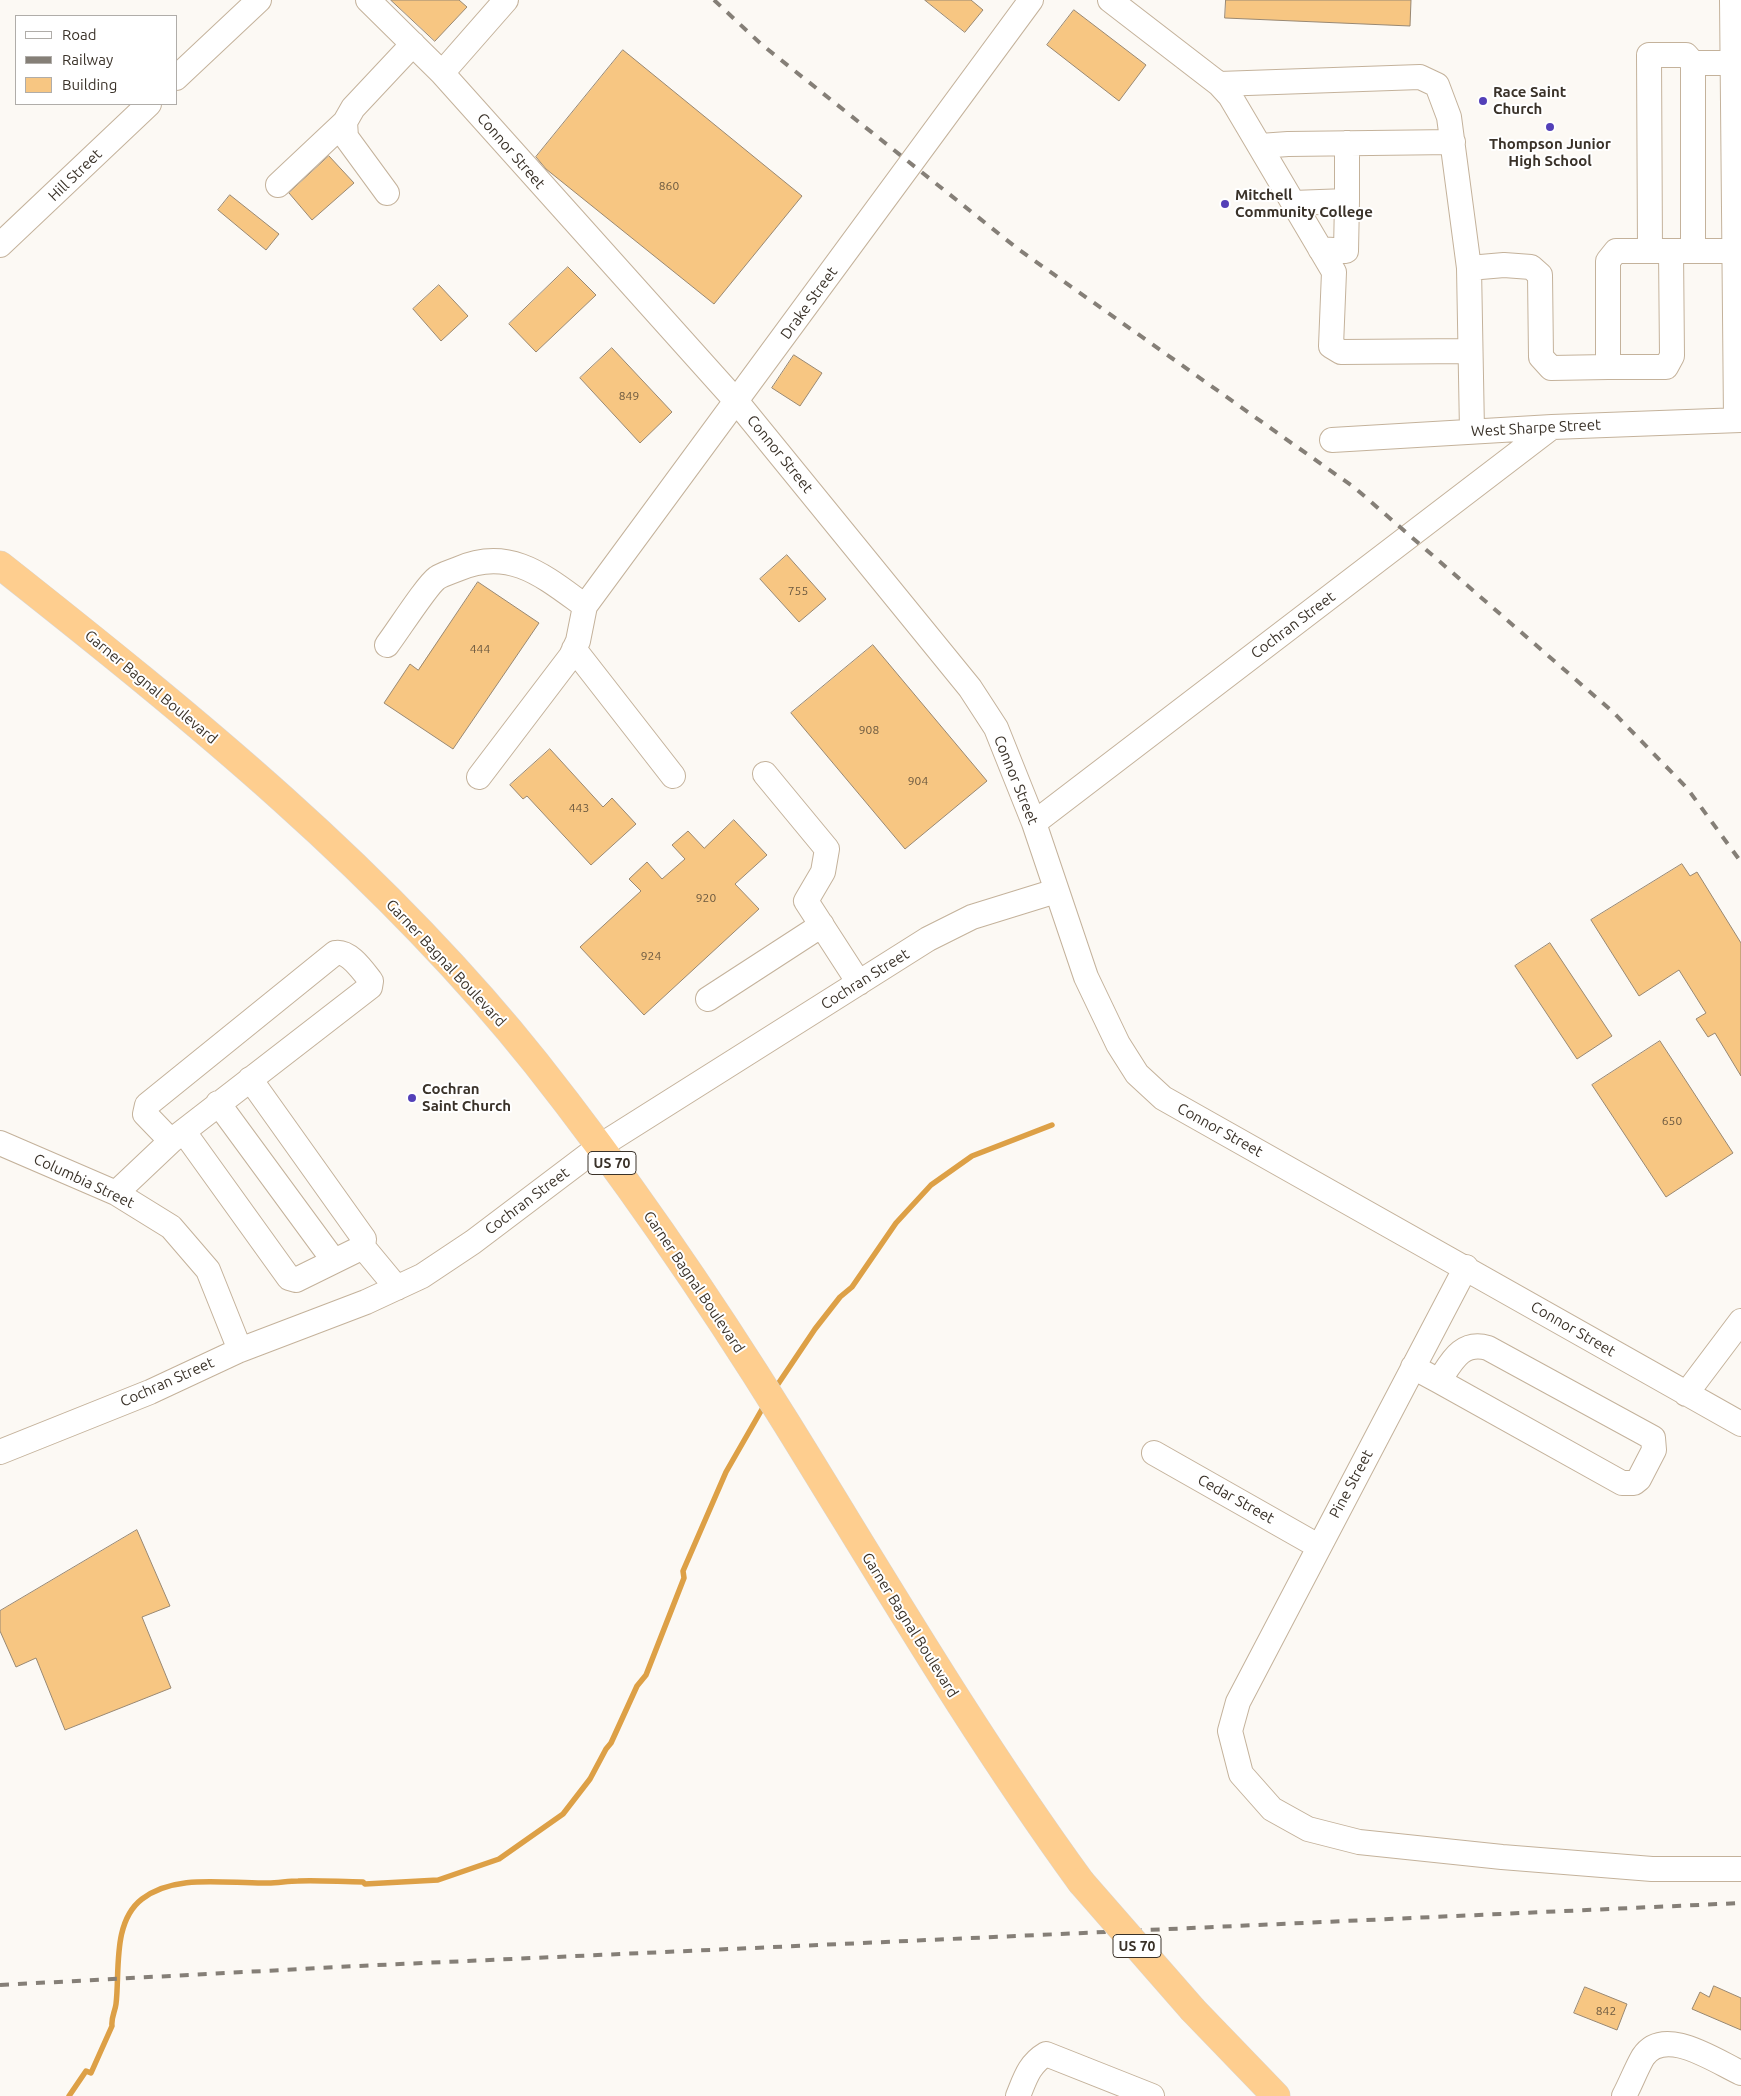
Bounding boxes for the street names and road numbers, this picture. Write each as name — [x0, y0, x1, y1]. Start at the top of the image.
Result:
street label: Connor Street — [473, 109, 549, 193]
street label: Hill Street — [45, 145, 105, 205]
street label: Drake Street — [777, 263, 841, 343]
street label: Connor Street — [743, 411, 817, 497]
street label: West Sharpe Street — [1471, 416, 1601, 440]
street label: Cochran Street — [1247, 587, 1339, 663]
street label: Garner Bagnal Boulevard — [81, 626, 221, 748]
street label: Connor Street — [990, 733, 1042, 827]
street label: Garner Bagnal Boulevard — [382, 896, 510, 1030]
street label: Cochran Street — [818, 945, 912, 1013]
street label: Connor Street — [1174, 1099, 1266, 1161]
street label: Columbia Street — [31, 1150, 137, 1212]
road number: US 70 — [588, 1152, 636, 1174]
street label: Cochran Street — [481, 1163, 573, 1239]
street label: Garner Bagnal Boulevard — [640, 1208, 748, 1356]
street label: Connor Street — [1527, 1297, 1619, 1361]
street label: Cochran Street — [117, 1353, 217, 1411]
street label: Pine Street — [1326, 1447, 1376, 1521]
street label: Cedar Street — [1194, 1471, 1278, 1527]
street label: Garner Bagnal Boulevard — [858, 1549, 962, 1701]
road number: US 70 — [1113, 1934, 1161, 1958]

